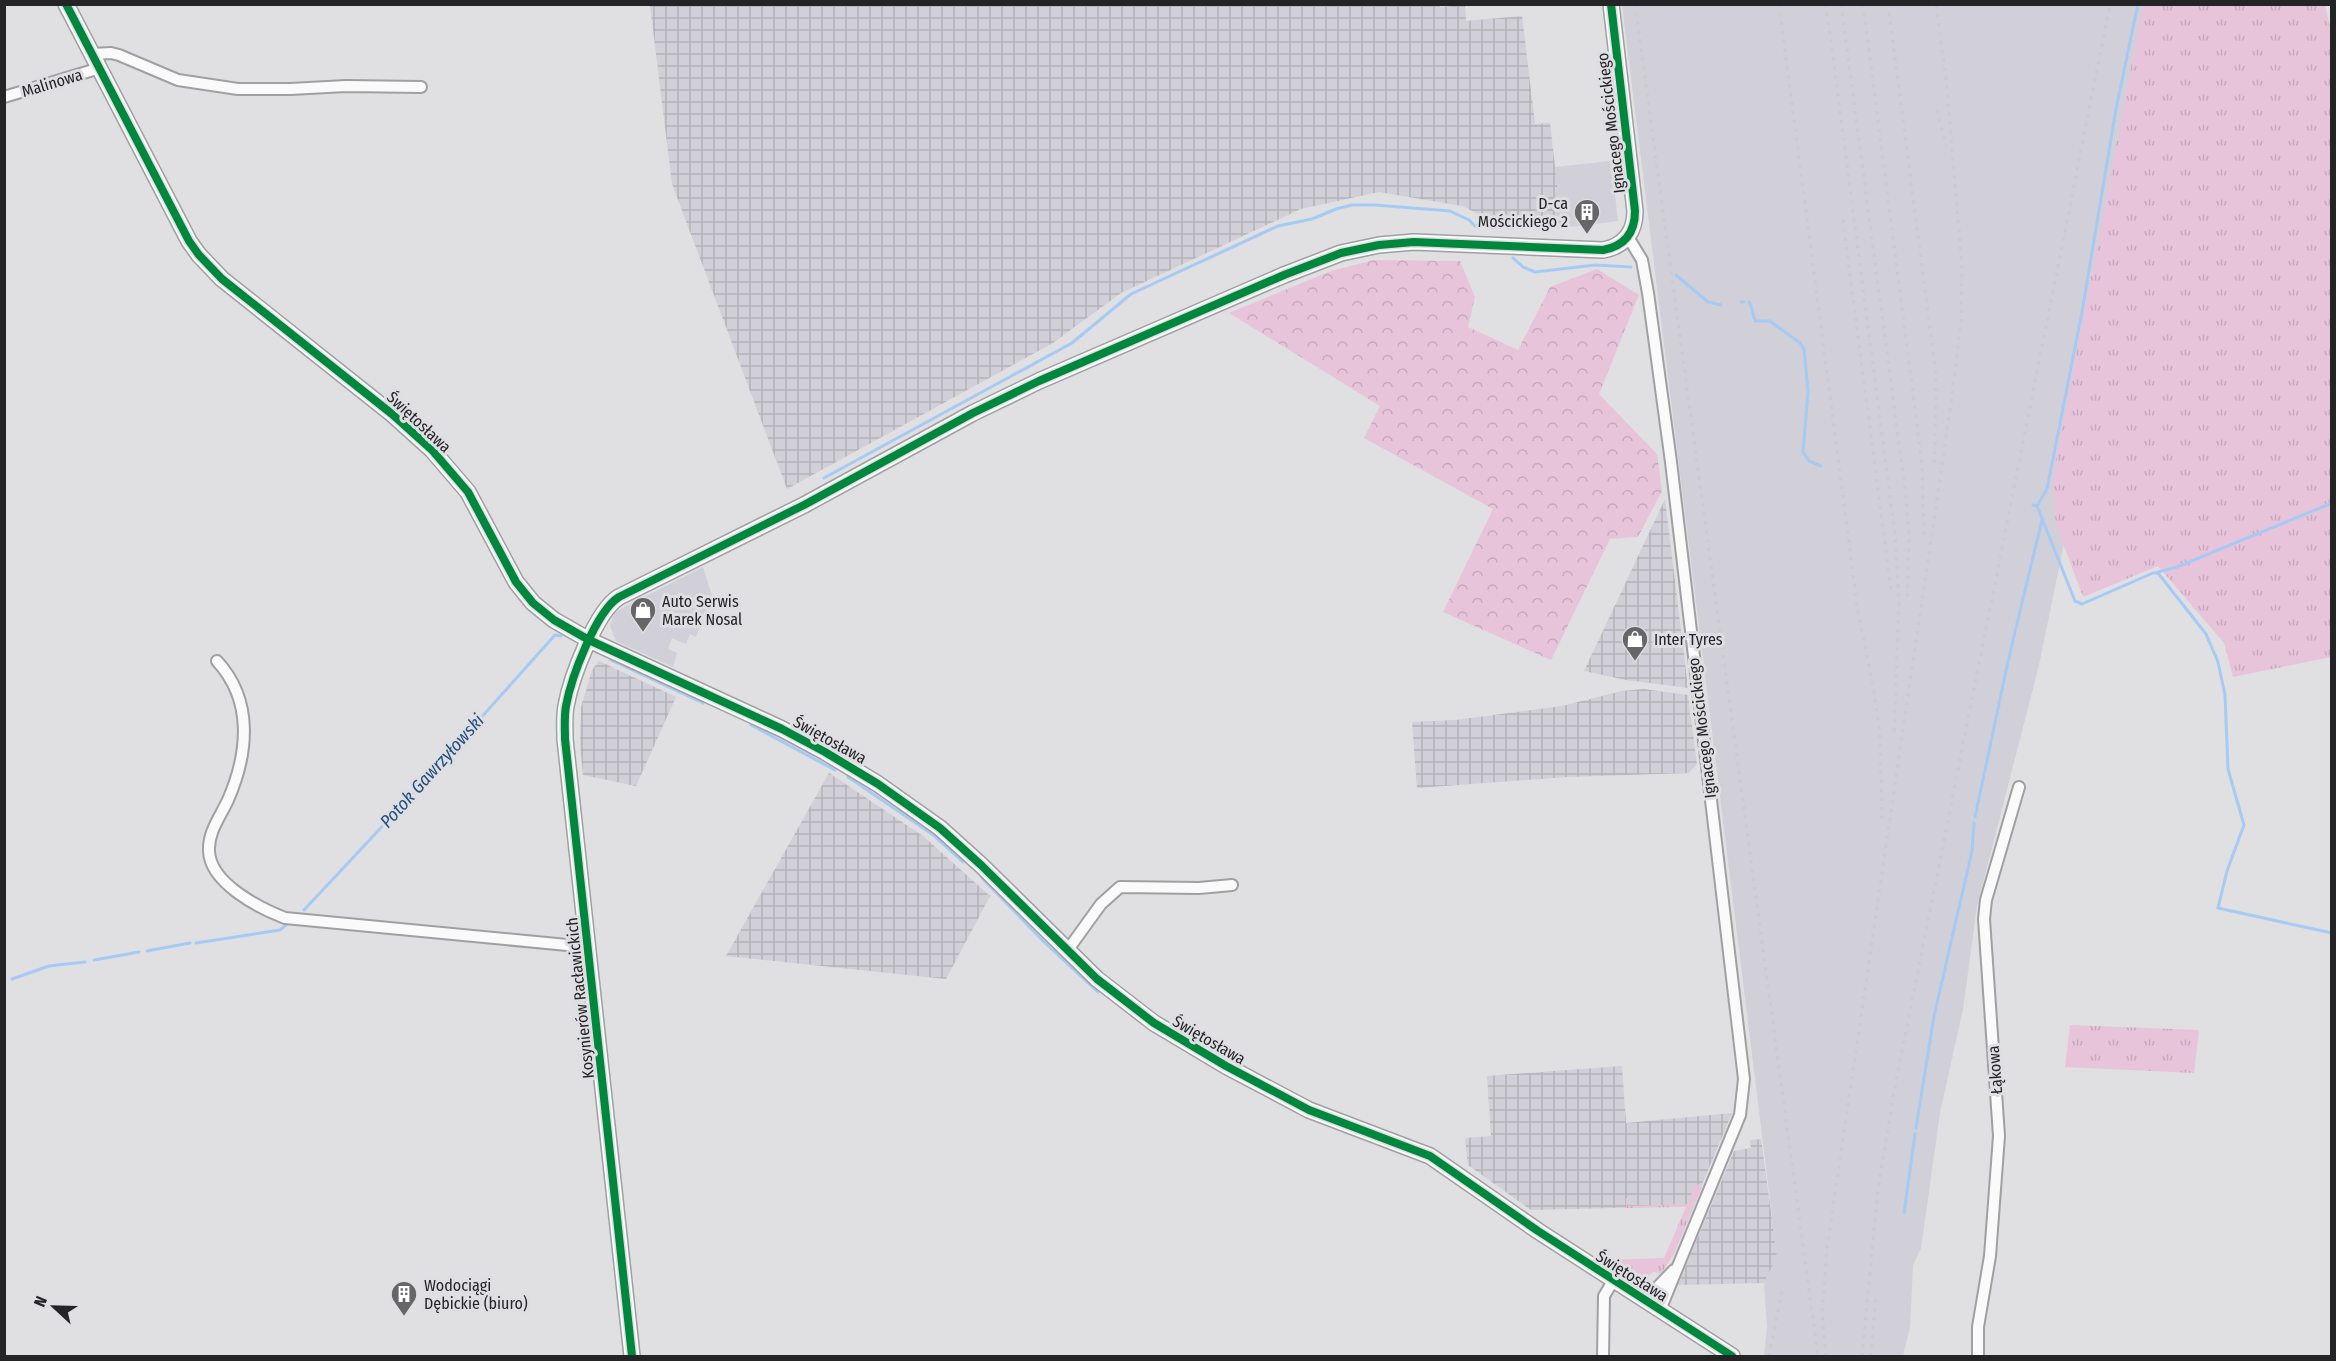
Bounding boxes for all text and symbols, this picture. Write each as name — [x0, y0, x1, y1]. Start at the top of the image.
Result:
street label: Ignacego Mościckiego — [1593, 52, 1629, 194]
street label: Malinowa — [19, 65, 85, 101]
place label: D-ca Mościckiego 2 — [1478, 194, 1568, 231]
building icon: D-ca Mościckiego 2 — [1572, 197, 1602, 235]
street label: Świętosława — [383, 387, 455, 457]
place label: Auto Serwis Marek Nosal — [662, 592, 742, 629]
shop icon: Auto Serwis Marek Nosal — [628, 595, 658, 633]
shop icon: Inter Tyres — [1620, 624, 1650, 662]
place label: Inter Tyres — [1654, 630, 1723, 649]
street label: Ignacego Mościckiego — [1684, 657, 1720, 799]
water label: Potok Gawrzyłowski — [375, 709, 489, 832]
street label: Świętosława — [790, 712, 870, 768]
street label: Kosynierów Racławickich — [562, 916, 598, 1080]
street label: Świętosława — [1169, 1012, 1249, 1069]
street label: Łąkowa — [1984, 1045, 2007, 1095]
street label: Świętosława — [1593, 1247, 1671, 1306]
place label: Wodociągi Dębickie (biuro) — [424, 1276, 528, 1313]
north arrow — [24, 1277, 84, 1337]
building icon: Wodociągi Dębickie (biuro) — [389, 1279, 419, 1317]
text: N — [30, 1294, 51, 1310]

